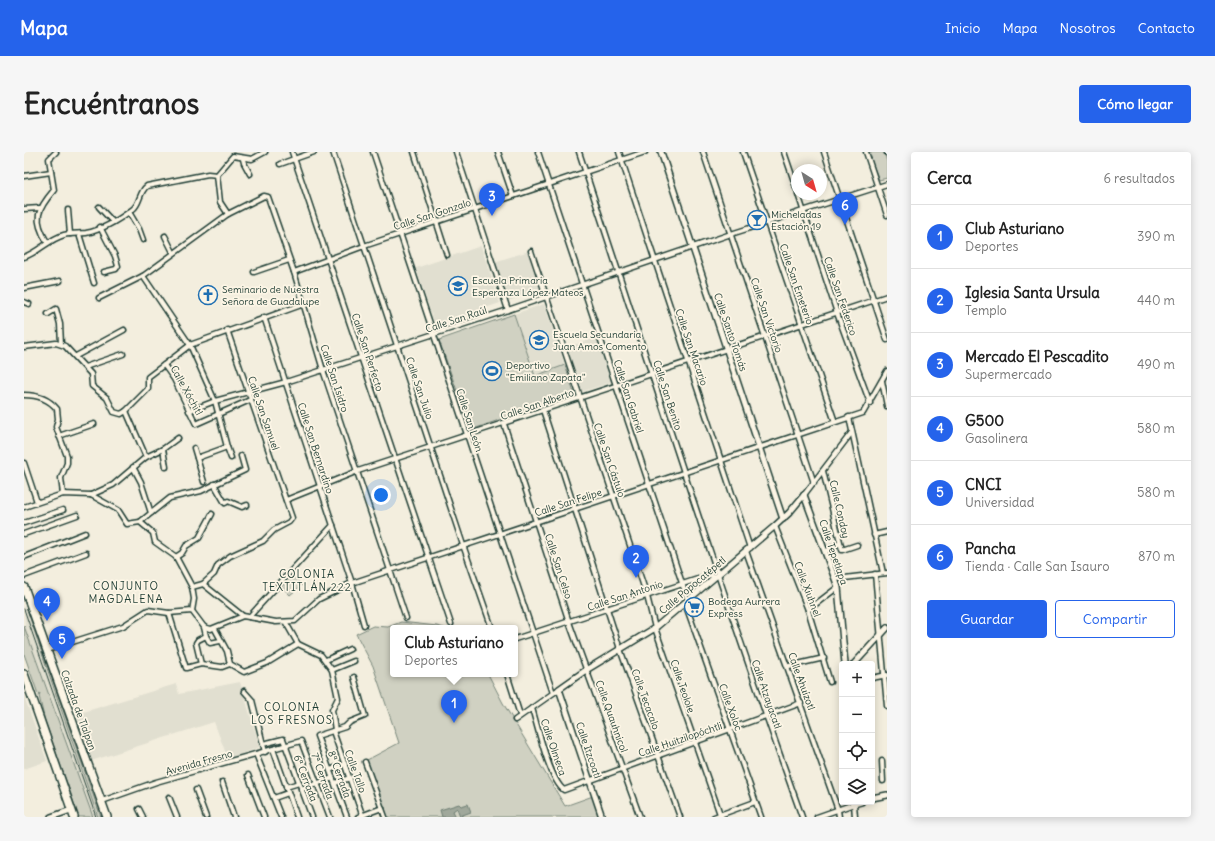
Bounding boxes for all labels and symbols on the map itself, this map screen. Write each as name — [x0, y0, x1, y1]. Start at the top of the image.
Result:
north arrow — [791, 164, 827, 200]
pin: 3 — [479, 183, 505, 216]
pin: 6 — [832, 192, 858, 225]
street label: Calle San Gonzalo — [392, 196, 473, 233]
place label: Micheladas Estación 19 — [771, 208, 822, 233]
bar icon: Micheladas Estación 19 — [746, 209, 768, 231]
street label: Calle San Emeterio — [777, 242, 817, 327]
street label: Calle San Federico — [821, 255, 860, 338]
place label: Escuela Primaria Esperanza López Mateos — [472, 274, 584, 299]
school or university icon: Escuela Primaria Esperanza López Mateos — [447, 275, 469, 297]
street label: Calle San Victorio — [748, 276, 786, 355]
place label: Seminario de Nuestra Señora de Guadalupe — [222, 283, 319, 308]
church icon: Seminario de Nuestra Señora de Guadalupe — [197, 284, 219, 306]
street label: Calle Santo Tomás — [711, 291, 750, 373]
street label: Calle San Raúl — [424, 303, 489, 336]
street label: Calle San Macario — [672, 307, 711, 388]
street label: Calle San Perfecto — [349, 311, 386, 393]
place label: Escuela Secundaria Juan Amos Comento — [553, 328, 647, 353]
school or university icon: Escuela Secundaria Juan Amos Comento — [528, 329, 550, 351]
street label: Calle San Isidro — [317, 343, 352, 414]
street label: Calle San Julio — [403, 355, 436, 421]
street label: Calle San Gabriel — [611, 358, 646, 434]
street label: Calle San Benito — [650, 358, 685, 432]
place label: Deportivo "Emiliano Zapata" — [506, 359, 585, 384]
sports icon: Deportivo "Emiliano Zapata" — [481, 360, 503, 382]
street label: Calle Xóchitl — [168, 363, 206, 417]
street label: Calle San Samuel — [245, 374, 282, 452]
street label: Calle San Alberto — [499, 386, 576, 423]
street label: Calle San León — [453, 387, 486, 454]
street label: Calle San Bernardino — [295, 401, 336, 496]
street label: Calle San Cástulo — [591, 421, 628, 499]
street label: Calle Condoy — [826, 479, 853, 540]
your location — [371, 485, 391, 505]
street label: Calle San Felipe — [533, 485, 603, 519]
street label: Calle Tepetlapa — [816, 518, 851, 587]
street label: Calle San Celso — [542, 532, 575, 601]
pin: 2 — [623, 545, 649, 578]
street label: Calle Popocatépetl — [656, 554, 728, 617]
street label: Calle Xiuhnel — [791, 560, 824, 619]
district label: COLONIA TEXTITLÁN 222 — [262, 567, 352, 594]
street label: Calle San Antonio — [586, 577, 665, 614]
district label: CONJUNTO MAGDALENA — [89, 579, 163, 606]
pin: 4 — [34, 588, 60, 621]
place label: Bodega Aurrera Express — [708, 595, 781, 620]
supermarket icon: Bodega Aurrera Express — [683, 596, 705, 618]
pin: 5 — [49, 626, 75, 659]
street label: Calle Ahuízotl — [785, 651, 818, 712]
street label: Calle Teolole — [667, 658, 698, 715]
street label: Calle Atzayacatl — [749, 658, 784, 730]
street label: Calle Tecacalo — [629, 667, 663, 732]
street label: Calzada de Tlalpan — [58, 668, 99, 753]
street label: Calle Quauhnicol — [592, 678, 631, 754]
street label: Calle Xoloc — [716, 682, 745, 732]
pin: 1 — [441, 690, 467, 723]
district label: COLONIA LOS FRESNOS — [251, 700, 333, 727]
street label: Calle Olmeca — [538, 717, 569, 778]
street label: Calle Huitzilopóchtli — [636, 719, 724, 760]
street label: Calle Itzcoatl — [573, 720, 604, 780]
street label: Avenida Fresno — [164, 747, 234, 778]
street label: Calle Tallo — [342, 748, 369, 795]
street label: 8ª Cerrada — [325, 749, 354, 800]
street label: 7ª Cerrada — [308, 751, 337, 801]
street label: 6ª Cerrada — [291, 753, 321, 804]

